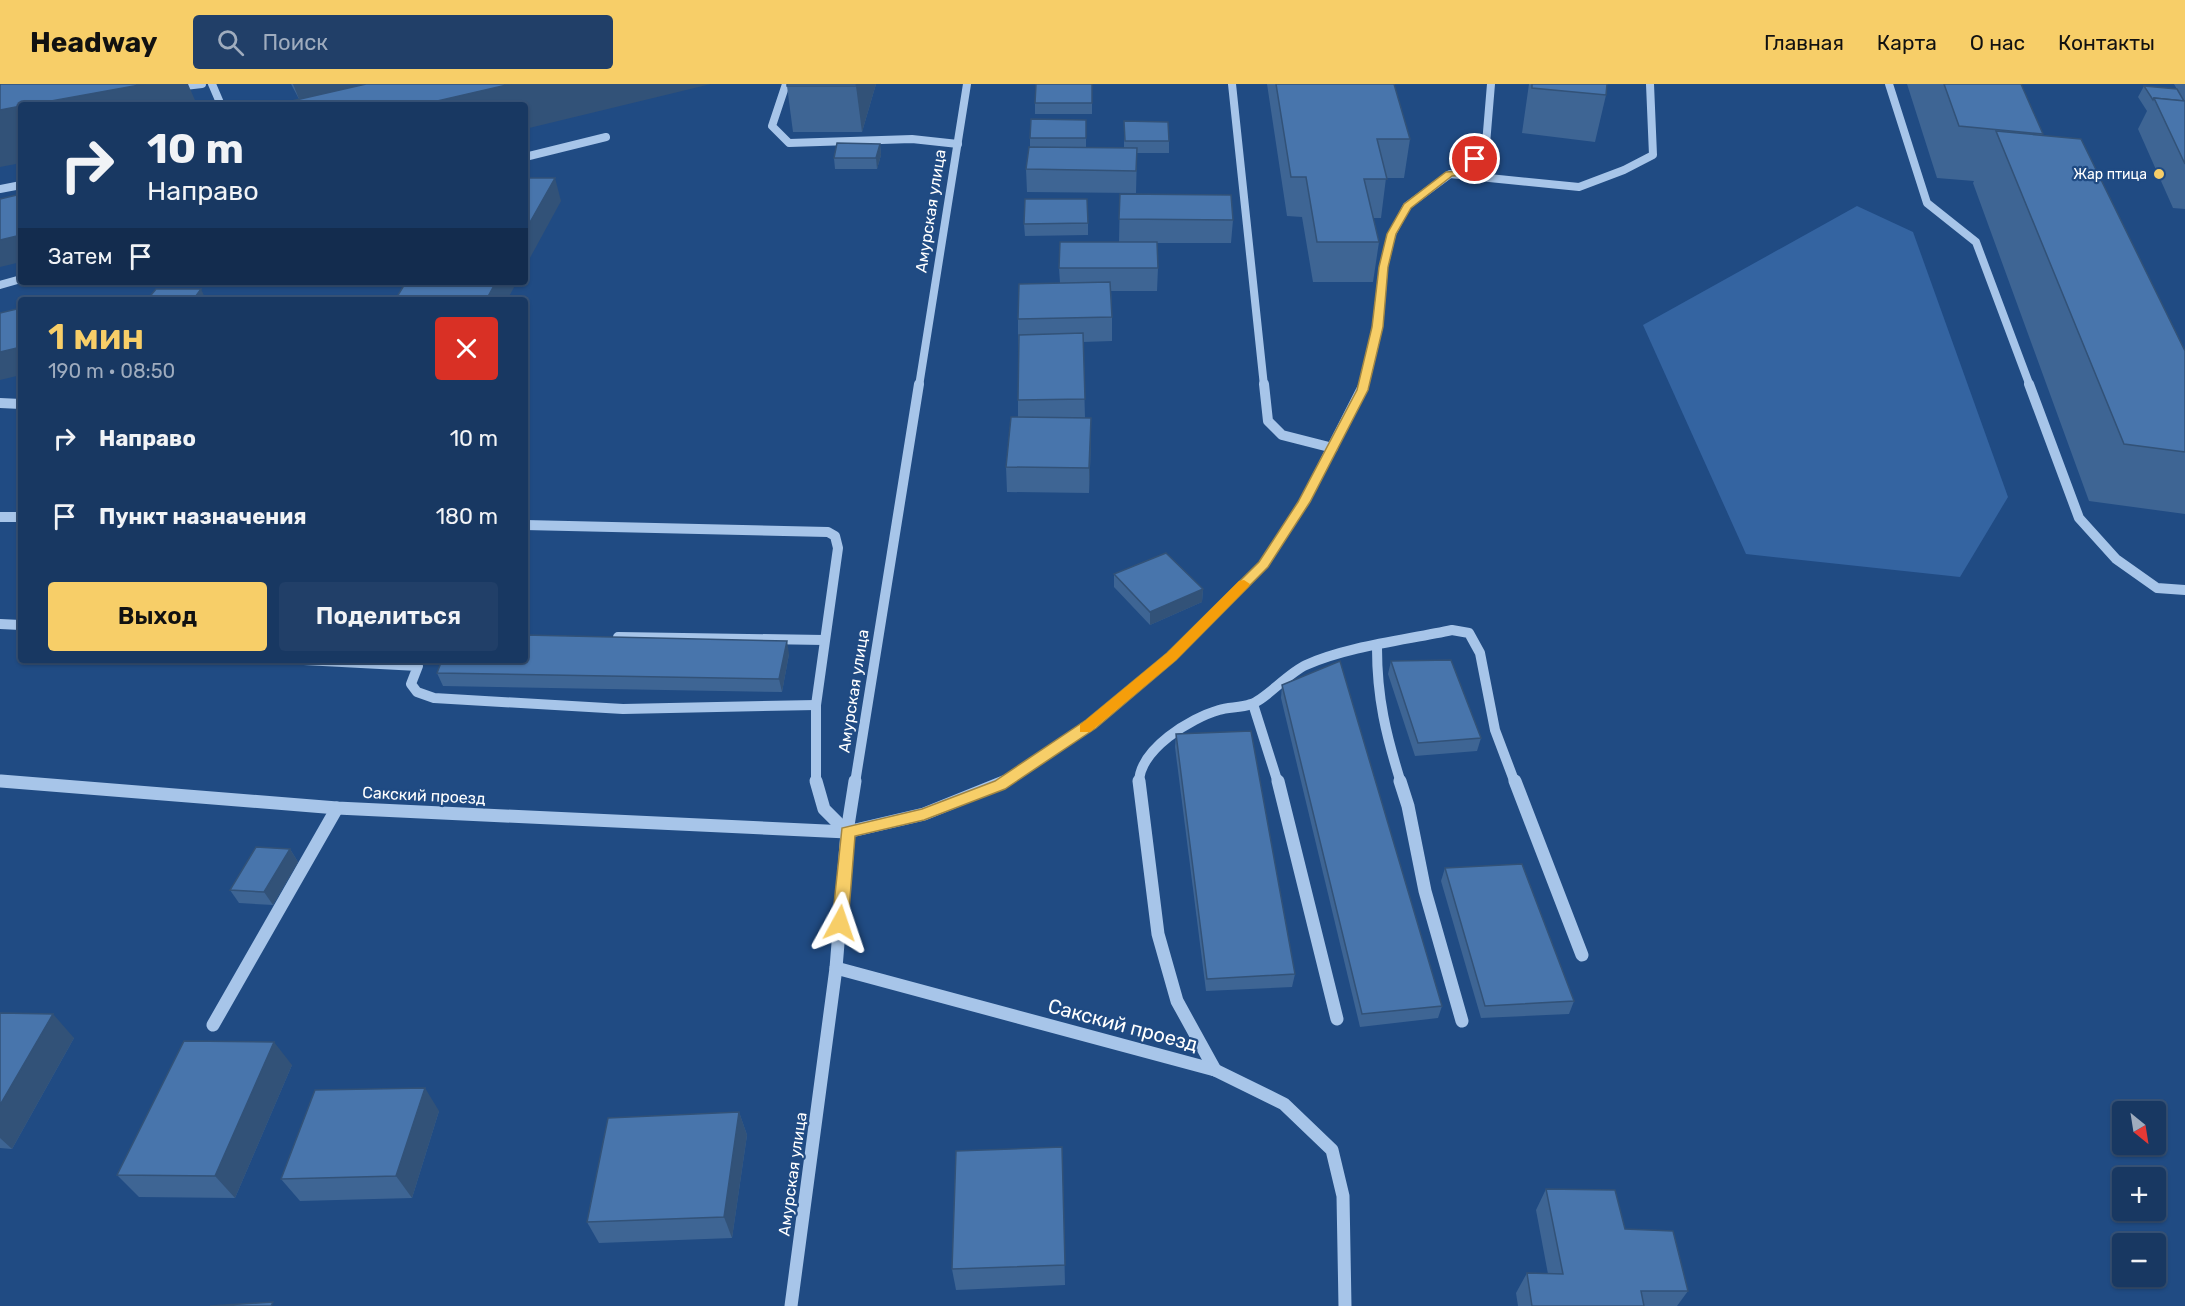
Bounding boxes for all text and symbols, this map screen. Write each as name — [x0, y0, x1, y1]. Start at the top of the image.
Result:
search box — [193, 15, 613, 69]
text: Headway — [30, 26, 157, 59]
icon: search — [214, 26, 247, 59]
text: Поиск — [262, 29, 328, 56]
text: Главная — [1764, 30, 1844, 55]
text: Карта — [1877, 30, 1937, 55]
text: О нас — [1970, 30, 2025, 55]
text: Контакты — [2058, 30, 2155, 55]
text: 10 m — [147, 124, 244, 174]
icon: right — [48, 126, 126, 204]
pin — [1449, 133, 1500, 184]
icon: arrive — [1458, 142, 1491, 175]
street label: Амурская улица — [911, 148, 950, 274]
place label: Жар птица — [2073, 166, 2147, 183]
marker: Жар птица — [2152, 167, 2166, 181]
text: Направо — [147, 175, 259, 207]
icon: arrive — [124, 240, 157, 273]
text: Затем — [48, 243, 112, 270]
text: 1 мин — [48, 315, 144, 358]
button: close — [435, 317, 498, 380]
text: 190 m · 08:50 — [48, 359, 175, 383]
icon: right — [48, 422, 81, 455]
text: Направо — [99, 425, 196, 452]
text: 10 m — [450, 425, 498, 452]
icon: arrive — [48, 500, 81, 533]
text: Пункт назначения — [99, 503, 307, 530]
text: 180 m — [436, 503, 498, 530]
button: Выход — [48, 582, 267, 651]
button: Поделиться — [279, 582, 498, 651]
street label: Амурская улица — [834, 628, 873, 754]
street label: Сакский проезд — [362, 783, 486, 808]
position arrow — [808, 891, 872, 955]
street label: Сакский проезд — [1045, 993, 1201, 1057]
north arrow — [2112, 1101, 2166, 1155]
map controls — [2112, 1101, 2166, 1287]
street label: Амурская улица — [774, 1111, 811, 1237]
button: + — [2112, 1167, 2166, 1221]
button: − — [2112, 1233, 2166, 1287]

